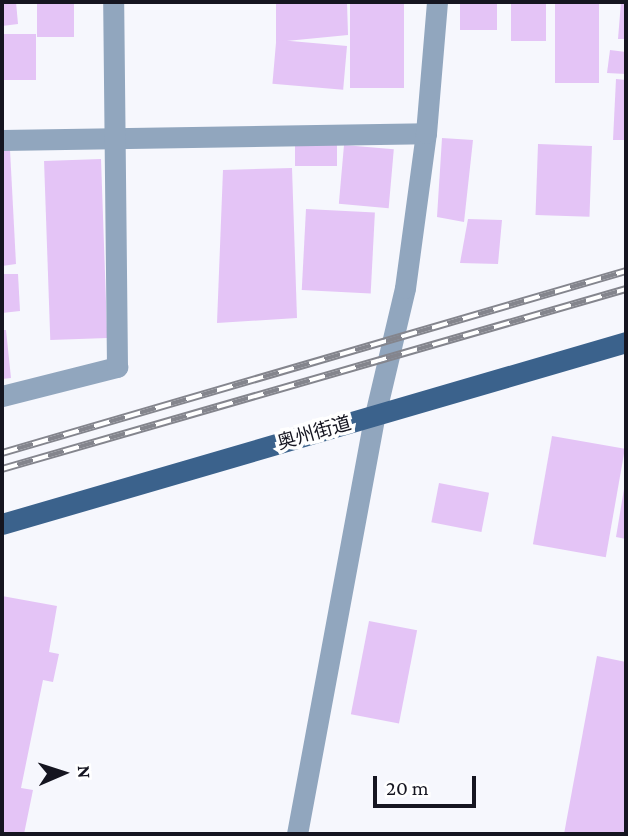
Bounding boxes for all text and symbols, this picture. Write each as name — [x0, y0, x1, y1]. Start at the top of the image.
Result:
street label: 奥州街道 — [274, 412, 354, 454]
north arrow — [28, 738, 98, 808]
scale bar — [376, 762, 479, 806]
text: N — [74, 765, 95, 779]
text: 20 m — [386, 776, 429, 800]

